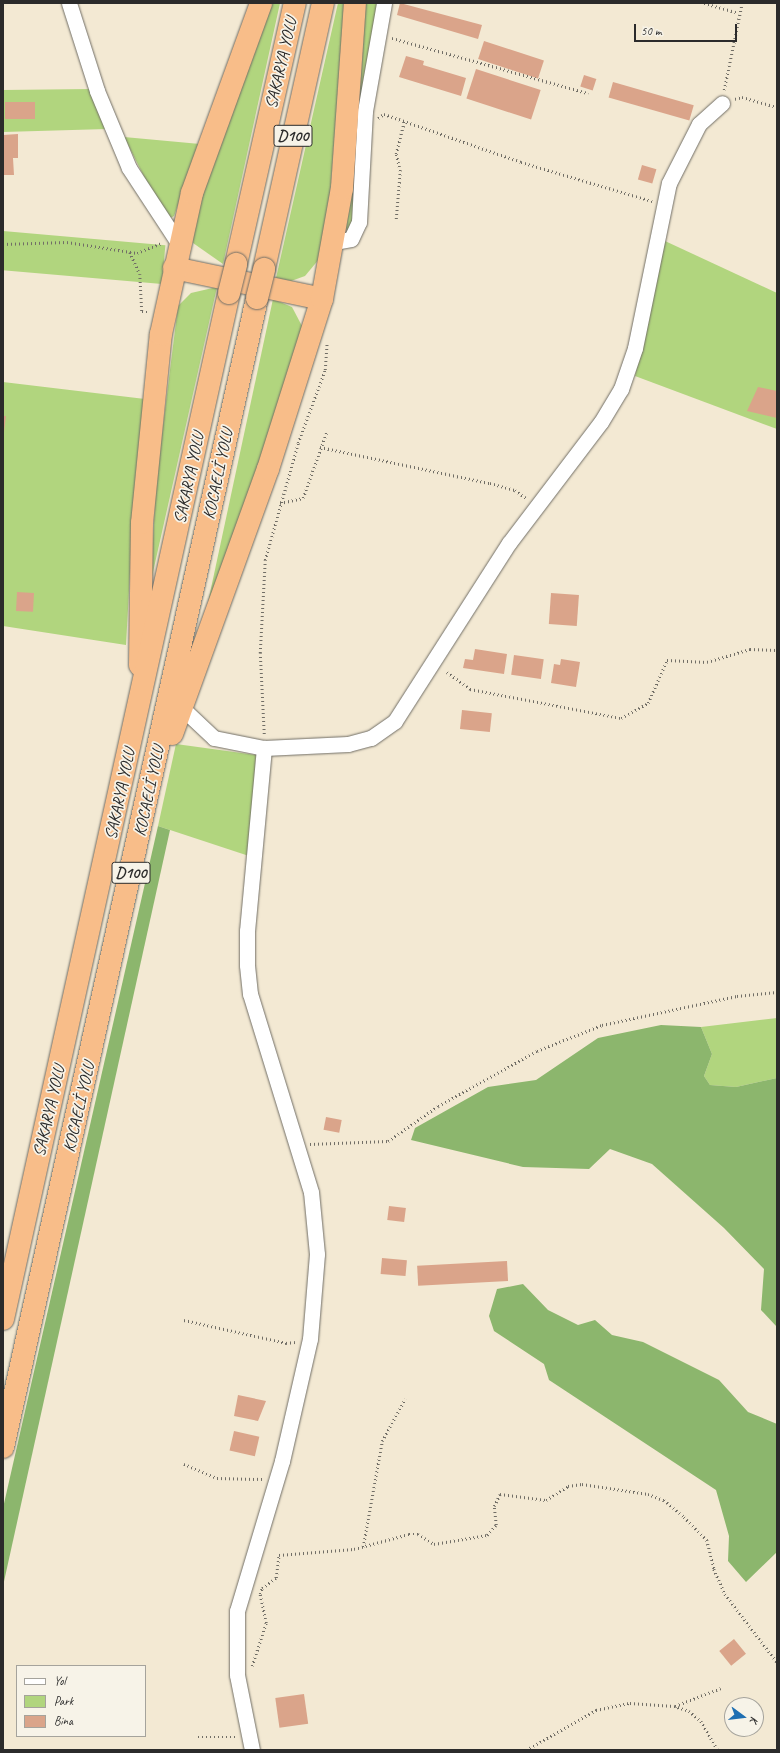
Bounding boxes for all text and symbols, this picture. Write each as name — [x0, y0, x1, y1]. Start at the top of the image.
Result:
street label: SAKARYA YOLU — [261, 15, 301, 111]
scale bar — [636, 16, 739, 42]
text: 50 m — [641, 23, 661, 39]
road number: D100 — [273, 122, 313, 150]
street label: KOCAELİ YOLU — [198, 427, 238, 521]
street label: SAKARYA YOLU — [169, 430, 209, 526]
street label: KOCAELİ YOLU — [129, 744, 169, 838]
street label: SAKARYA YOLU — [100, 746, 140, 842]
road number: D100 — [111, 859, 151, 887]
street label: KOCAELİ YOLU — [59, 1060, 99, 1154]
street label: SAKARYA YOLU — [29, 1063, 69, 1159]
legend — [16, 1665, 146, 1737]
text: Yol — [54, 1673, 66, 1689]
text: Park — [54, 1693, 73, 1709]
north arrow — [724, 1697, 764, 1737]
text: Bina — [54, 1713, 73, 1729]
text: K — [747, 1715, 762, 1724]

